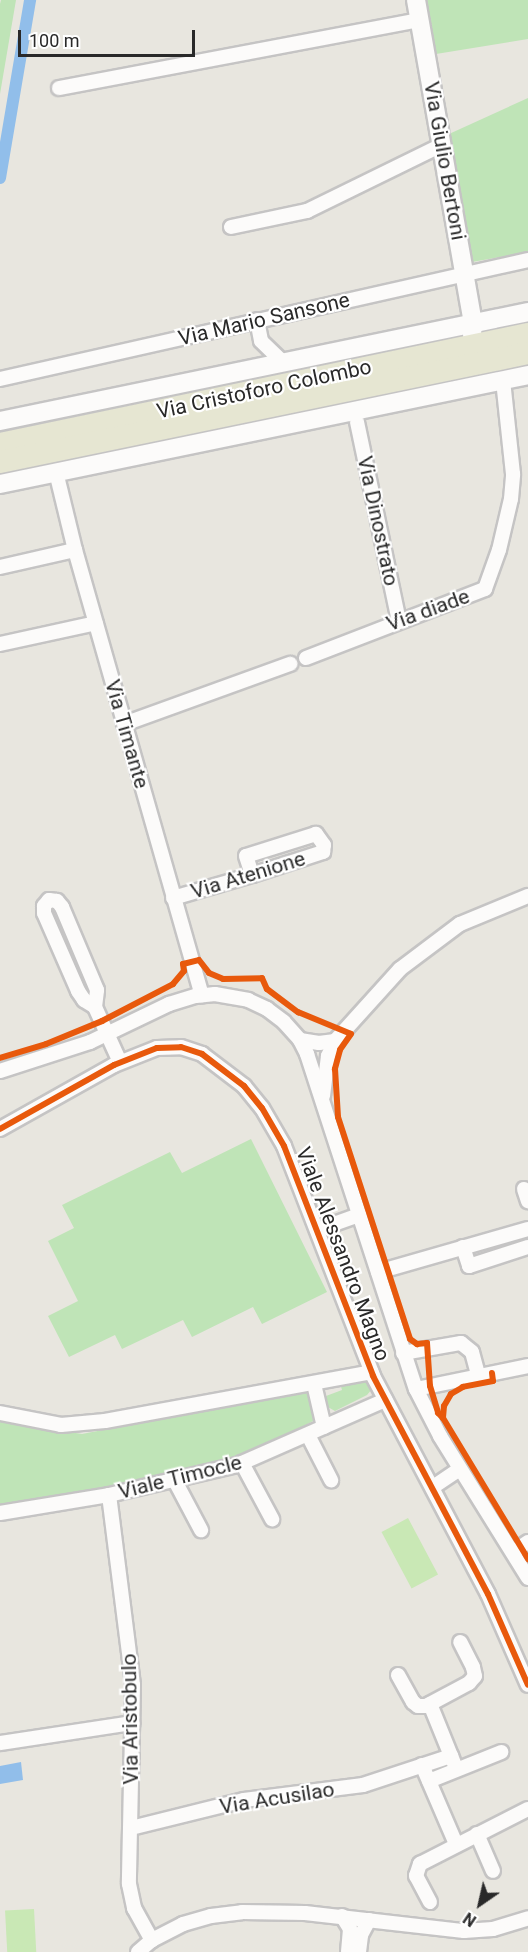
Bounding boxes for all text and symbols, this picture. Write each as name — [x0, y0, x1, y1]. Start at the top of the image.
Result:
scale bar — [21, 18, 198, 56]
text: 100 m — [29, 30, 80, 51]
street label: Via Giulio Bertoni — [419, 80, 471, 242]
street label: Via Mario Sansone — [176, 287, 352, 351]
street label: Via Cristoforo Colombo — [154, 354, 374, 424]
street label: Via Dinostrato — [352, 454, 404, 588]
street label: Via diade — [383, 583, 473, 637]
street label: Via Timante — [99, 677, 155, 791]
street label: Via Atenione — [188, 846, 308, 904]
street label: Viale Alessandro Magno — [291, 1143, 395, 1365]
street label: Viale Timocle — [116, 1449, 244, 1505]
street label: Via Aristobulo — [116, 1653, 144, 1785]
street label: Via Acusilao — [218, 1776, 336, 1820]
north arrow — [450, 1874, 510, 1934]
text: N — [460, 1908, 480, 1930]

